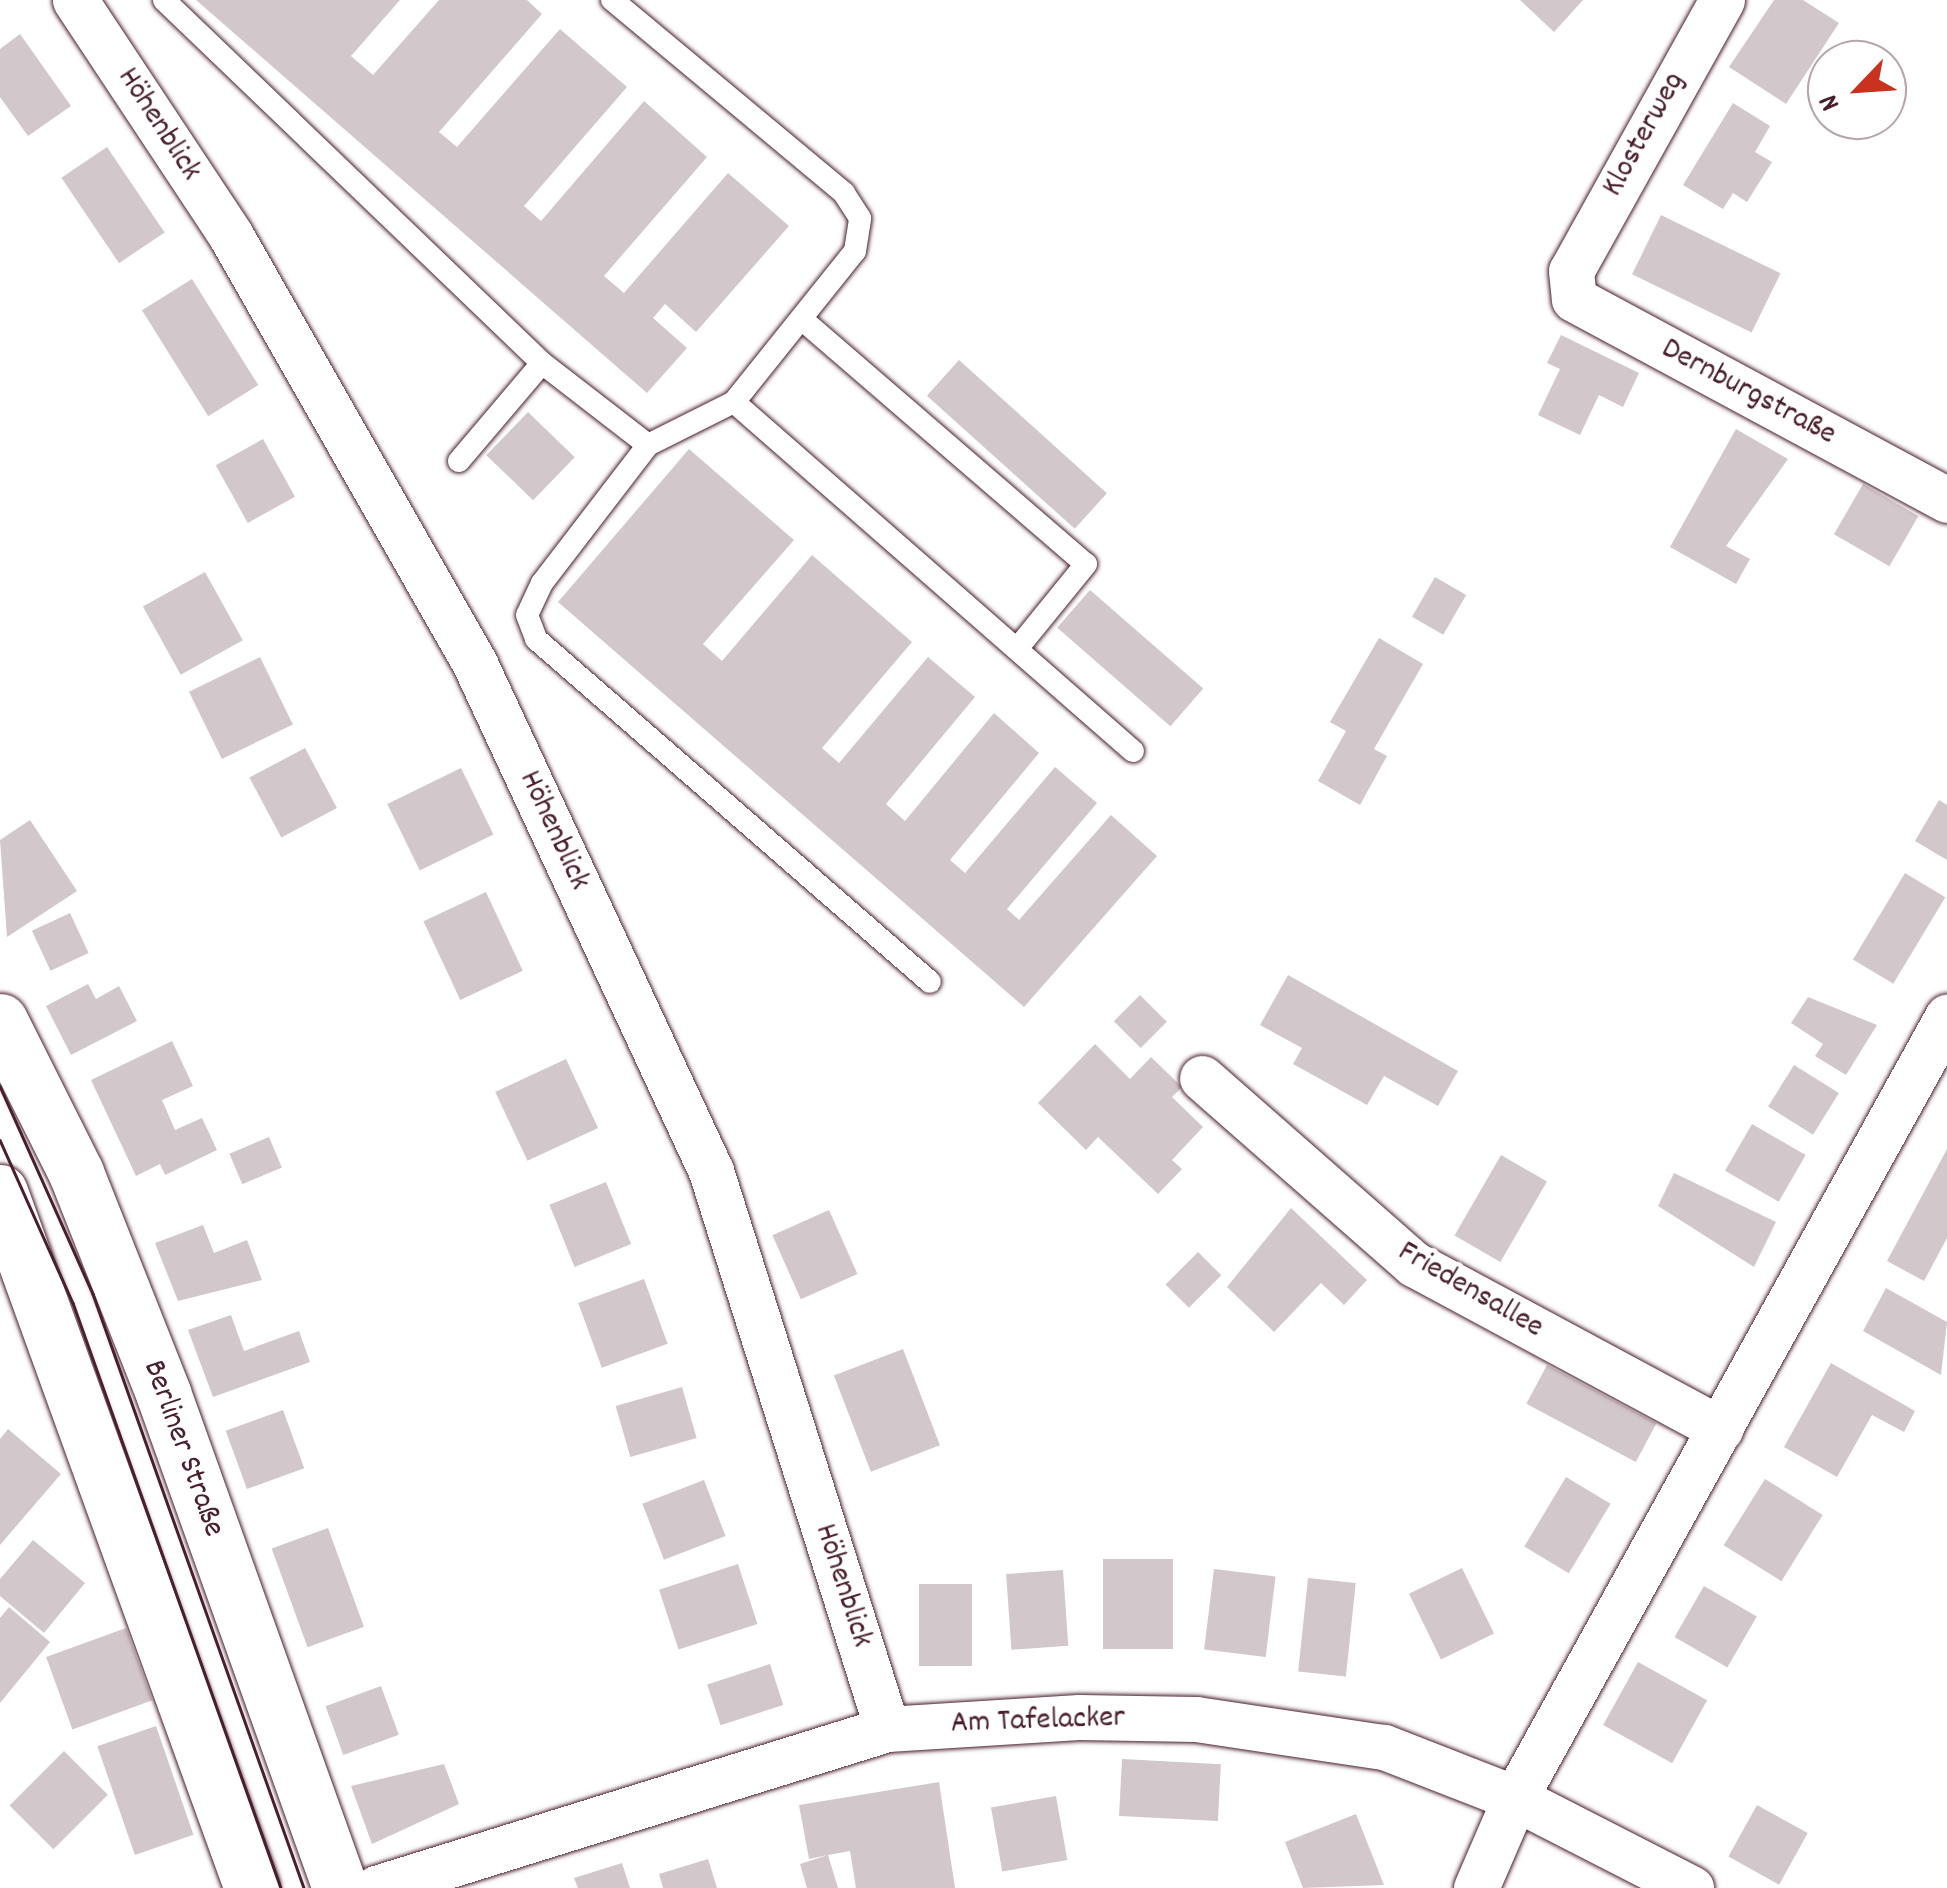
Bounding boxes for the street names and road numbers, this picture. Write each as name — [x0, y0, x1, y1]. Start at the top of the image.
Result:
street label: Höhenblick — [107, 61, 209, 189]
street label: Klosterweg — [1595, 66, 1695, 204]
street label: Dernburgstraße — [1654, 331, 1842, 455]
street label: Höhenblick — [509, 765, 597, 897]
street label: Friedensallee — [1390, 1234, 1550, 1348]
street label: Berliner Straße — [132, 1356, 232, 1542]
street label: Höhenblick — [804, 1519, 880, 1653]
street label: Am Tafelacker — [950, 1700, 1126, 1744]

